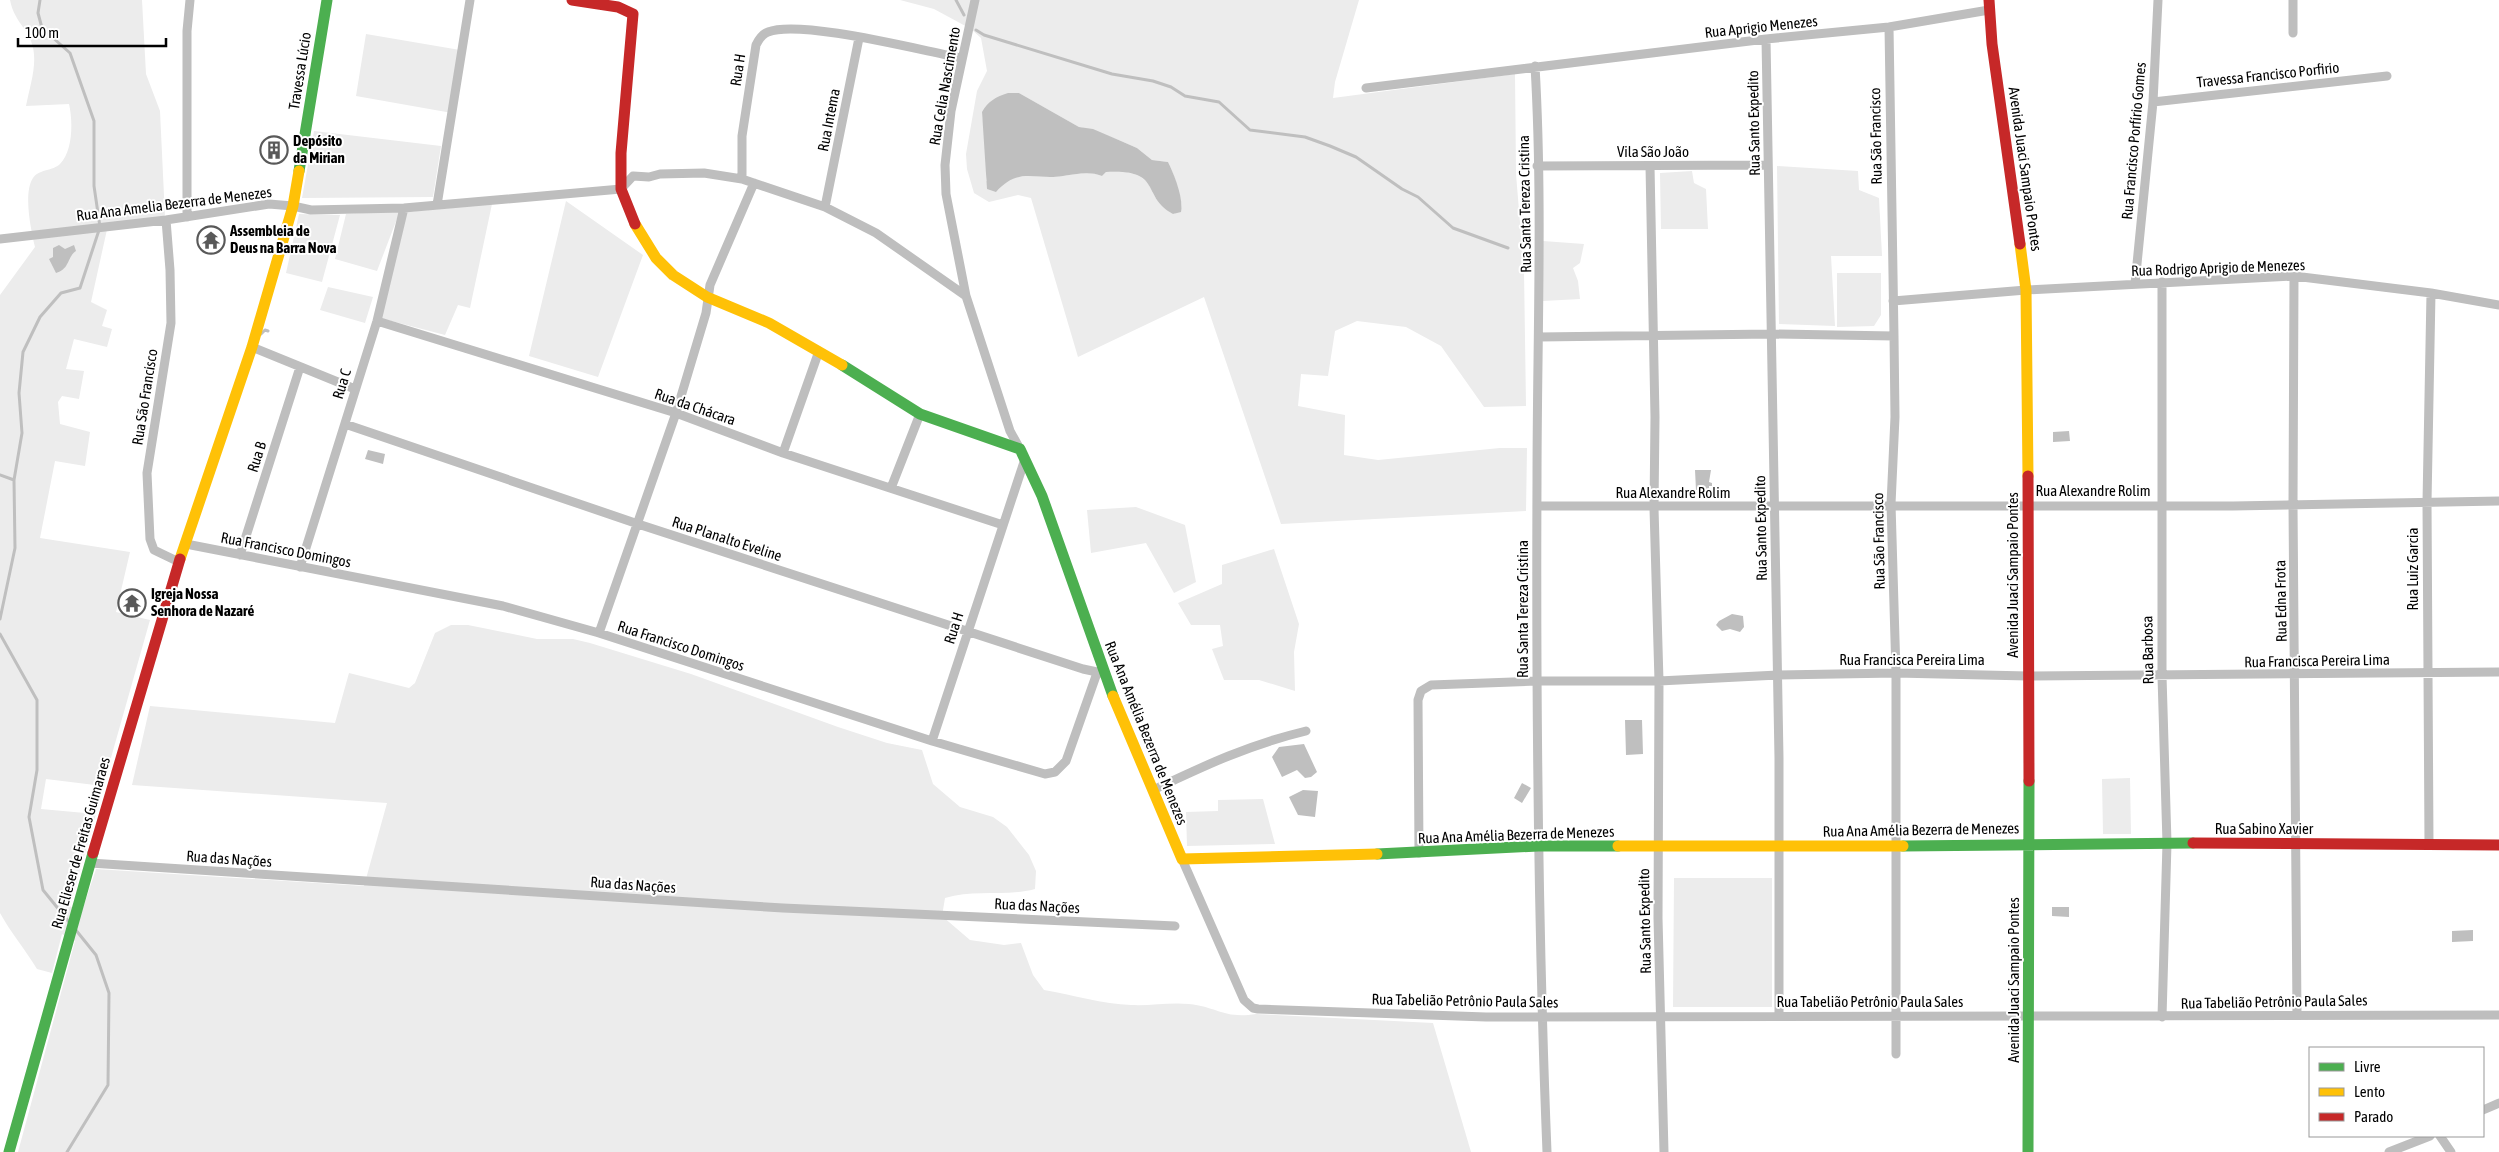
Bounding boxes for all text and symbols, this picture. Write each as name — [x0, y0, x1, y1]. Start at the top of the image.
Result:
street label: Rua Aprigio Menezes — [1704, 12, 1818, 41]
scale bar — [18, 15, 165, 47]
text: 100 m — [25, 24, 59, 41]
street label: Rua Celia Nascimento — [926, 25, 963, 146]
street label: Travessa Lúcio — [285, 31, 314, 111]
street label: Rua H — [727, 53, 748, 87]
street label: Travessa Francisco Porfirio — [2196, 59, 2340, 90]
street label: Rua Francisco Porfírio Gomes — [2118, 62, 2149, 220]
street label: Rua Santo Expedito — [1744, 70, 1763, 176]
street label: Avenida Juaci Sampaio Pontes — [2006, 86, 2045, 252]
street label: Rua Intema — [814, 87, 843, 153]
street label: Rua São Francisco — [1866, 87, 1885, 185]
place label: Depósito da Mirian — [293, 132, 345, 166]
building icon: Depósito da Mirian — [259, 135, 289, 165]
street label: Rua Santa Tereza Cristina — [1515, 135, 1534, 273]
street label: Vila São João — [1617, 143, 1689, 160]
street label: Rua Ana Amelia Bezerra de Menezes — [75, 183, 273, 224]
place label: Assembleia de Deus na Barra Nova — [229, 222, 337, 256]
temple icon: Assembleia de Deus na Barra Nova — [196, 225, 226, 255]
street label: Rua Rodrigo Aprigio de Menezes — [2131, 256, 2305, 279]
street label: Rua São Francisco — [129, 348, 161, 446]
street label: Rua C — [329, 367, 354, 401]
street label: Rua da Chácara — [652, 385, 738, 428]
street label: Rua B — [244, 440, 269, 474]
street label: Rua Santo Expedito — [1751, 475, 1770, 581]
street label: Rua Alexandre Rolim — [2035, 482, 2151, 499]
street label: Rua Alexandre Rolim — [1615, 484, 1731, 501]
street label: Rua São Francisco — [1869, 492, 1888, 590]
street label: Avenida Juaci Sampaio Pontes — [2004, 492, 2021, 658]
street label: Rua Planalto Eveline — [670, 513, 784, 564]
street label: Rua Luiz Garcia — [2404, 527, 2421, 611]
street label: Rua Francisco Domingos — [220, 529, 353, 570]
street label: Rua Santa Tereza Cristina — [1514, 540, 1531, 678]
street label: Rua Edna Frota — [2271, 560, 2290, 642]
place label: Igreja Nossa Senhora de Nazaré — [151, 585, 254, 619]
temple icon: Igreja Nossa Senhora de Nazaré — [117, 588, 147, 618]
street label: Rua H — [940, 610, 967, 646]
street label: Rua Barbosa — [2138, 615, 2157, 685]
street label: Rua Francisco Domingos — [616, 617, 747, 674]
street label: Rua Ana Amélia Bezerra de Menezes — [1102, 638, 1191, 827]
street label: Rua Francisca Pereira Lima — [1839, 651, 1985, 668]
street label: Rua Francisca Pereira Lima — [2244, 651, 2390, 670]
street label: Rua Elieser de Freitas Guimaraes — [48, 755, 113, 931]
street label: Rua Ana Amélia Bezerra de Menezes — [1823, 819, 2019, 840]
street label: Rua Sabino Xavier — [2215, 820, 2314, 837]
street label: Rua Ana Amélia Bezerra de Menezes — [1417, 823, 1615, 846]
street label: Rua das Nações — [186, 847, 272, 870]
street label: Rua Santo Expedito — [1635, 868, 1654, 974]
street label: Rua das Nações — [590, 873, 676, 896]
street label: Rua das Nações — [994, 895, 1080, 916]
street label: Avenida Juaci Sampaio Pontes — [2005, 897, 2022, 1063]
street label: Rua Tabelião Petrônio Paula Sales — [1371, 990, 1559, 1011]
street label: Rua Tabelião Petrônio Paula Sales — [2180, 991, 2368, 1012]
street label: Rua Tabelião Petrônio Paula Sales — [1777, 993, 1963, 1010]
legend — [2309, 1047, 2484, 1137]
text: Livre — [2354, 1058, 2381, 1075]
text: Lento — [2354, 1083, 2385, 1100]
text: Parado — [2354, 1108, 2393, 1125]

